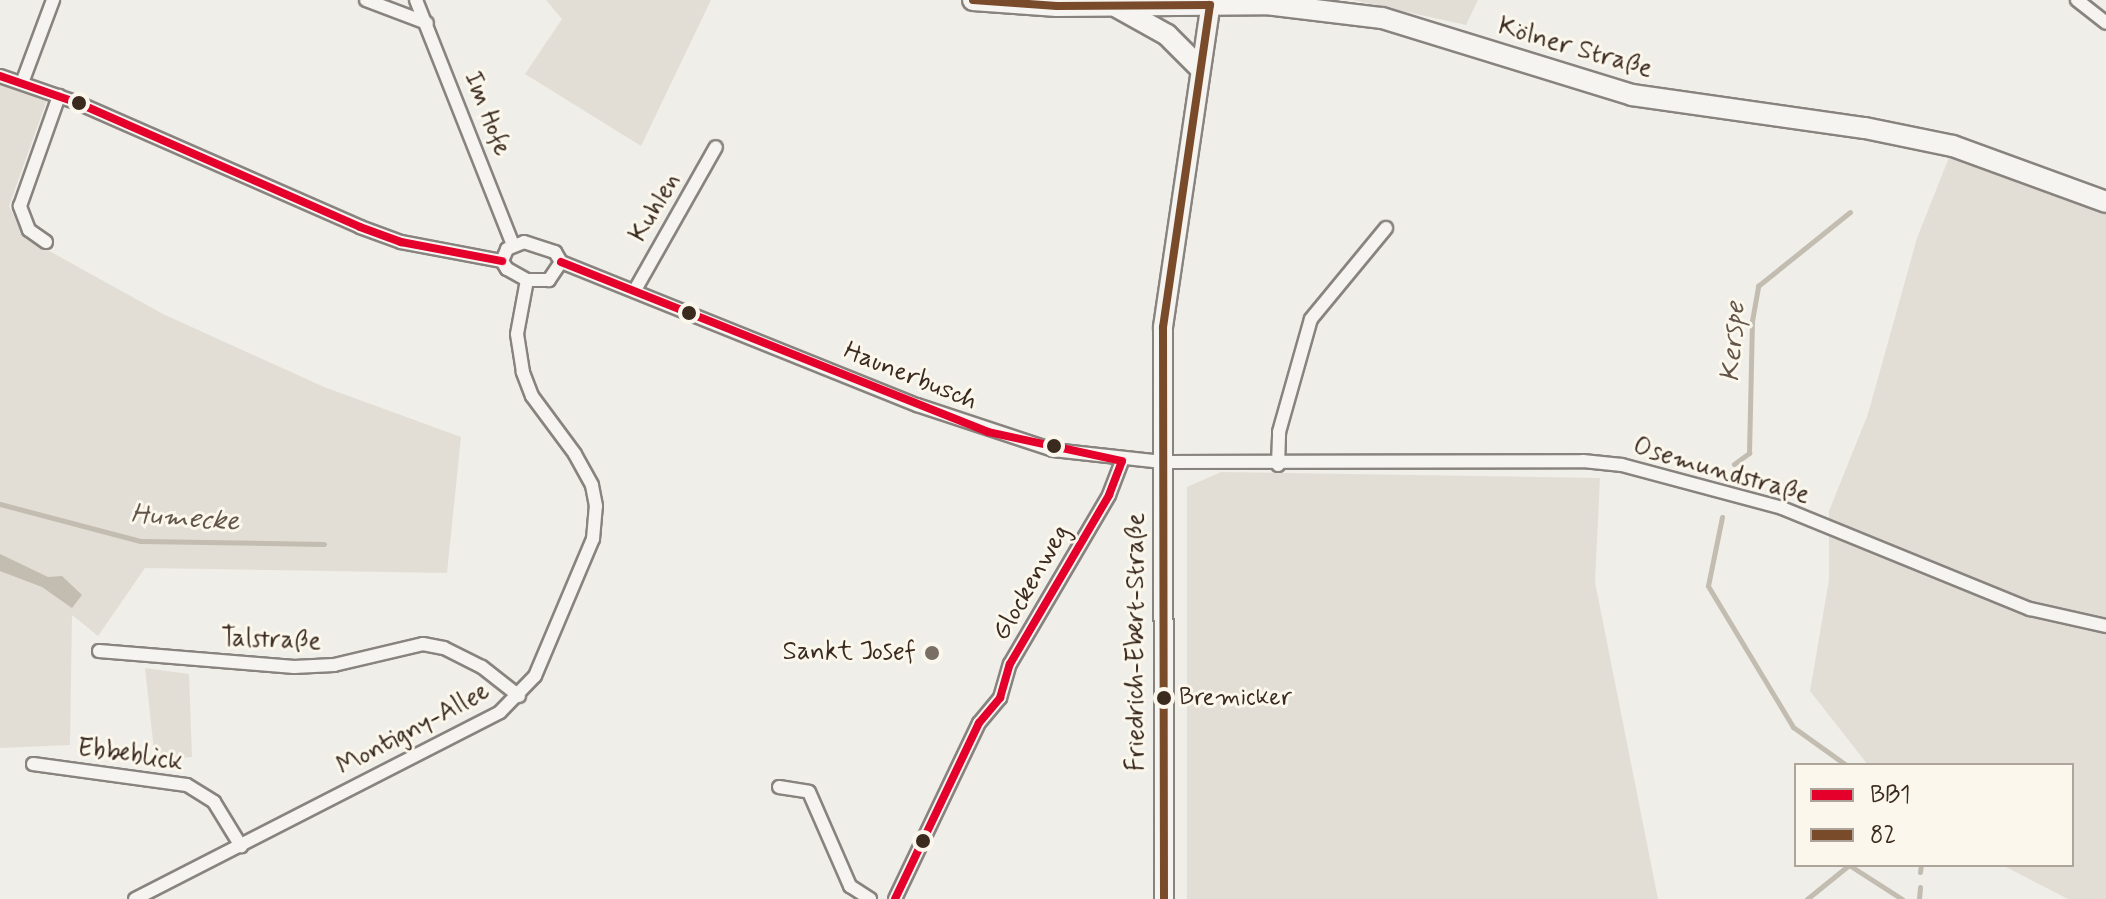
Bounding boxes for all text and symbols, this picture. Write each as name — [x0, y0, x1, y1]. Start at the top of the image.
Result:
street label: Kölner Straße — [1494, 12, 1656, 86]
street label: Im Hofe — [455, 65, 517, 163]
unlabelled marker — [71, 95, 87, 111]
street label: Kuhlen — [624, 168, 688, 248]
water label: Kerspe — [1714, 301, 1754, 383]
unlabelled marker — [681, 305, 697, 321]
street label: Haunerbusch — [839, 336, 981, 418]
street label: Osemundstraße — [1629, 432, 1813, 512]
unlabelled marker — [1046, 438, 1062, 454]
water label: Humecke — [130, 498, 240, 540]
street label: Friedrich-Ebert-Straße — [1121, 513, 1153, 771]
street label: Glockenweg — [986, 520, 1078, 646]
street label: Talstraße — [220, 624, 322, 658]
place label: Sankt Josef — [780, 637, 916, 669]
marker: Sankt Josef — [923, 644, 941, 662]
street label: Montigny-Allee — [332, 677, 496, 783]
place label: Bremicker — [1179, 684, 1292, 712]
marker: Bremicker — [1156, 690, 1172, 706]
street label: Ebbeblick — [75, 733, 185, 779]
legend — [1794, 763, 2074, 867]
text: BB1 — [1870, 780, 1911, 811]
text: 82 — [1870, 820, 1896, 851]
unlabelled marker — [915, 833, 931, 849]

